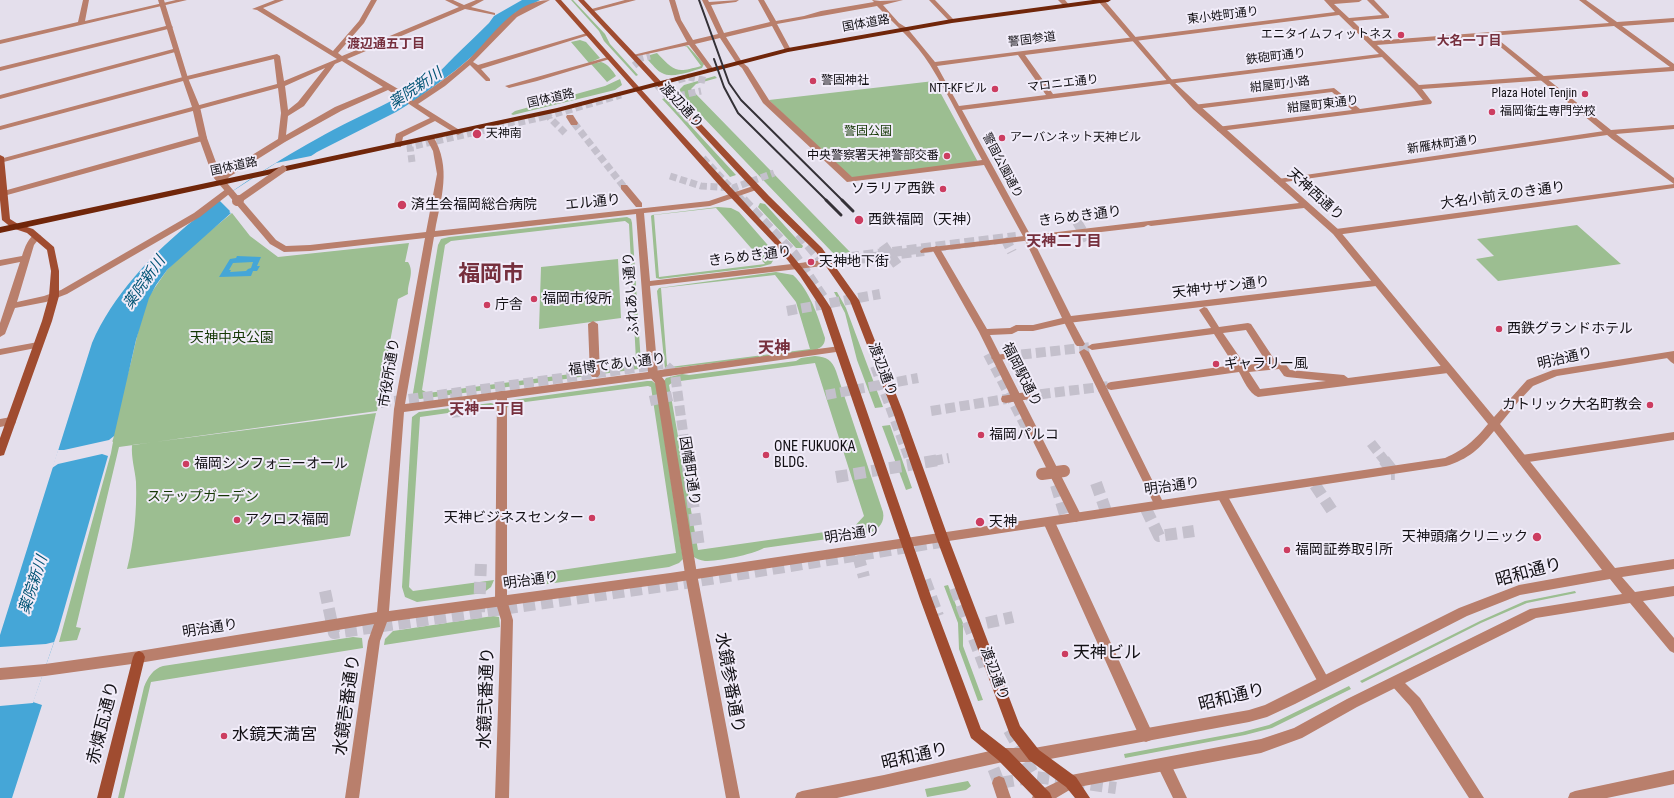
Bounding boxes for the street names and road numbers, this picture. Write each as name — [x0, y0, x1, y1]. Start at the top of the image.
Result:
street label: 東小姓町通り — [1186, 4, 1260, 28]
street label: 国体道路 — [841, 13, 891, 35]
street label: 警固参道 — [1007, 30, 1057, 50]
street label: 鉄砲町通り — [1245, 46, 1307, 68]
street label: マロニエ通り — [1026, 72, 1100, 96]
street label: 紺屋町小路 — [1249, 74, 1311, 96]
street label: 渡辺通り — [656, 80, 706, 132]
street label: 国体道路 — [526, 87, 576, 111]
street label: 紺屋町東通り — [1286, 93, 1360, 117]
street label: 警固公園通り — [979, 131, 1025, 201]
street label: 新雁林町通り — [1406, 133, 1480, 157]
street label: 国体道路 — [209, 155, 259, 179]
street label: 天神西通り — [1283, 165, 1347, 225]
street label: 大名小前えのき通り — [1439, 179, 1567, 213]
street label: エル通り — [564, 192, 622, 214]
street label: きらめき通り — [1037, 204, 1123, 230]
street label: きらめき通り — [707, 244, 793, 270]
street label: ふれあい通り — [621, 252, 643, 336]
street label: 天神サザン通り — [1171, 274, 1271, 302]
street label: 市役所通り — [376, 337, 404, 409]
street label: 福岡駅通り — [998, 340, 1044, 410]
street label: 渡辺通り — [864, 341, 900, 399]
street label: 明治通り — [1536, 345, 1594, 373]
street label: 福博であい通り — [567, 351, 667, 379]
street label: 因幡町通り — [675, 435, 703, 507]
street label: 明治通り — [1143, 475, 1201, 499]
street label: 明治通り — [823, 522, 881, 548]
street label: 昭和通り — [1494, 554, 1564, 592]
street label: 明治通り — [502, 569, 560, 593]
street label: 明治通り — [181, 616, 239, 642]
street label: 水鏡参番通り — [710, 631, 748, 735]
street label: 渡辺通り — [976, 645, 1012, 703]
street label: 水鏡弐番通り — [475, 647, 499, 749]
street label: 水鏡壱番通り — [331, 653, 365, 757]
street label: 赤煉瓦通り — [84, 679, 124, 767]
street label: 昭和通り — [1197, 680, 1267, 716]
street label: 昭和通り — [880, 739, 950, 775]

